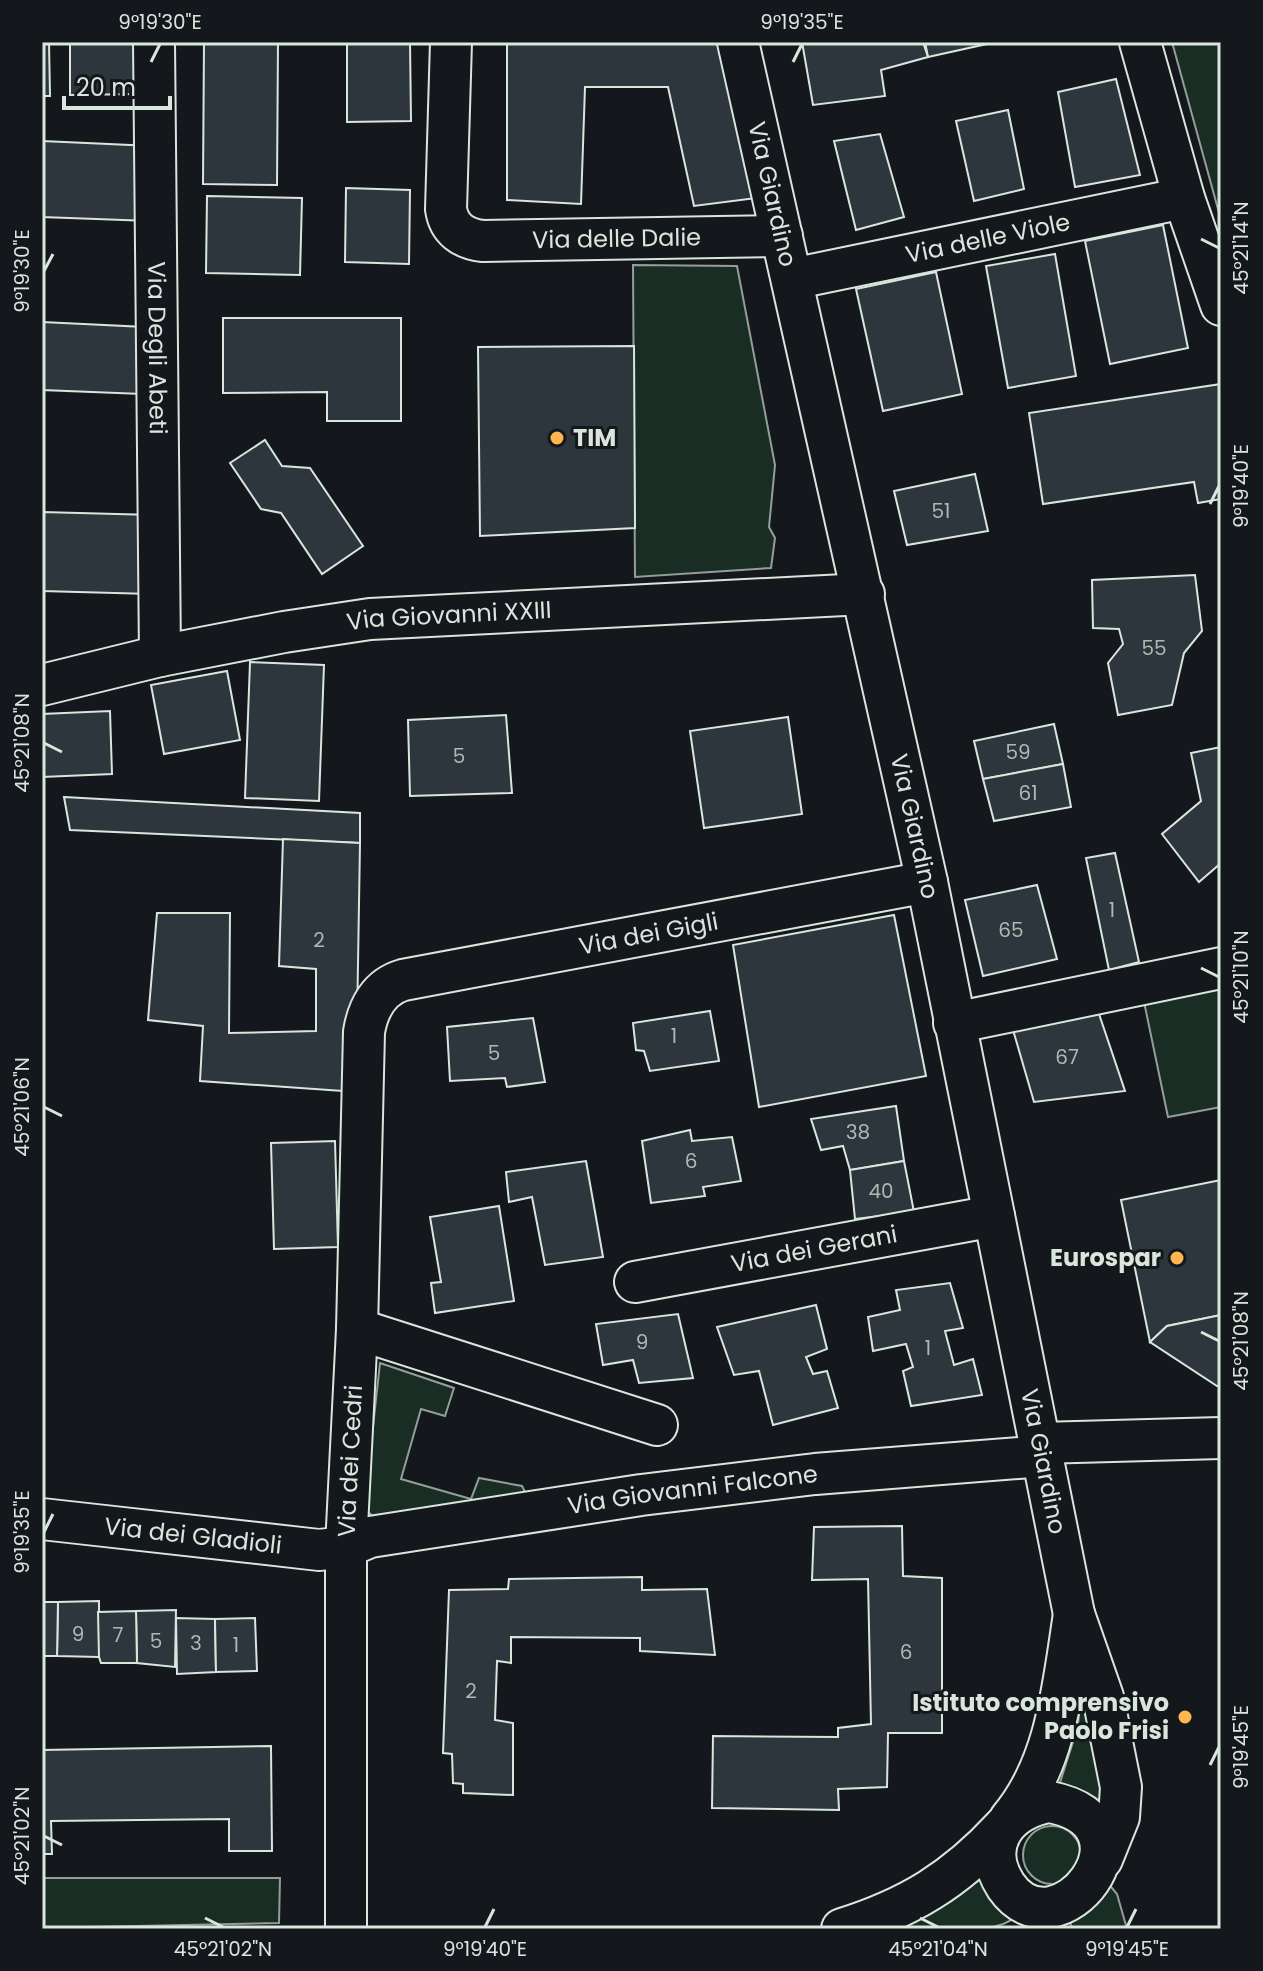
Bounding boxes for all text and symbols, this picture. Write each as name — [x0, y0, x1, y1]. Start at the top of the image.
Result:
text: 9°19'30"E — [118, 8, 202, 36]
text: 9°19'35"E — [760, 8, 844, 36]
scale bar — [64, 60, 170, 110]
text: 20 m — [76, 71, 136, 104]
street label: Via Giardino — [740, 119, 805, 270]
text: 45°21'14"N — [1227, 201, 1255, 295]
street label: Via delle Viole — [902, 205, 1073, 271]
street label: Via delle Dalie — [532, 220, 701, 256]
text: 9°19'30"E — [8, 229, 36, 313]
street label: Via Degli Abeti — [140, 261, 175, 435]
place label: TIM — [573, 421, 616, 454]
marker: TIM — [548, 429, 566, 447]
text: 9°19'40"E — [1227, 444, 1255, 528]
house number: 51 — [932, 497, 950, 525]
street label: Via Giovanni XXIII — [344, 593, 552, 638]
house number: 55 — [1141, 634, 1167, 662]
text: 45°21'08"N — [8, 693, 36, 793]
house number: 59 — [1005, 738, 1031, 766]
house number: 5 — [453, 742, 465, 770]
street label: Via Giardino — [883, 751, 947, 902]
house number: 61 — [1018, 779, 1038, 807]
house number: 1 — [1109, 896, 1115, 924]
street label: Via dei Gigli — [576, 904, 721, 963]
house number: 65 — [998, 916, 1024, 944]
house number: 2 — [313, 926, 325, 954]
text: 45°21'10"N — [1227, 930, 1255, 1024]
house number: 1 — [671, 1022, 677, 1050]
house number: 5 — [488, 1039, 500, 1067]
house number: 67 — [1055, 1043, 1079, 1071]
text: 45°21'06"N — [8, 1057, 36, 1157]
house number: 38 — [846, 1118, 870, 1146]
house number: 6 — [685, 1147, 697, 1175]
house number: 40 — [868, 1177, 894, 1205]
street label: Via dei Gerani — [728, 1217, 900, 1280]
place label: Eurospar — [1050, 1241, 1161, 1274]
marker: Eurospar — [1168, 1249, 1186, 1267]
text: 45°21'08"N — [1227, 1291, 1255, 1391]
house number: 9 — [636, 1328, 648, 1356]
house number: 1 — [925, 1334, 931, 1362]
street label: Via dei Cedri — [330, 1384, 370, 1538]
street label: Via Giardino — [1013, 1386, 1075, 1537]
street label: Via Giovanni Falcone — [565, 1457, 820, 1522]
text: 9°19'35"E — [8, 1490, 36, 1574]
street label: Via dei Gladioli — [103, 1509, 284, 1562]
house number: 9 — [72, 1620, 84, 1648]
house number: 7 — [113, 1621, 124, 1649]
house number: 5 — [150, 1627, 162, 1655]
house number: 3 — [190, 1629, 202, 1657]
house number: 1 — [233, 1631, 239, 1659]
house number: 6 — [900, 1638, 912, 1666]
house number: 2 — [465, 1677, 477, 1705]
place label: Istituto comprensivo Paolo Frisi — [912, 1686, 1169, 1747]
text: 9°19'45"E — [1227, 1705, 1255, 1789]
marker: Istituto comprensivo Paolo Frisi — [1176, 1708, 1194, 1726]
text: 45°21'02"N — [8, 1787, 36, 1885]
text: 45°21'02"N — [174, 1935, 272, 1963]
text: 9°19'40"E — [443, 1935, 527, 1963]
text: 45°21'04"N — [888, 1935, 988, 1963]
text: 9°19'45"E — [1085, 1935, 1169, 1963]

